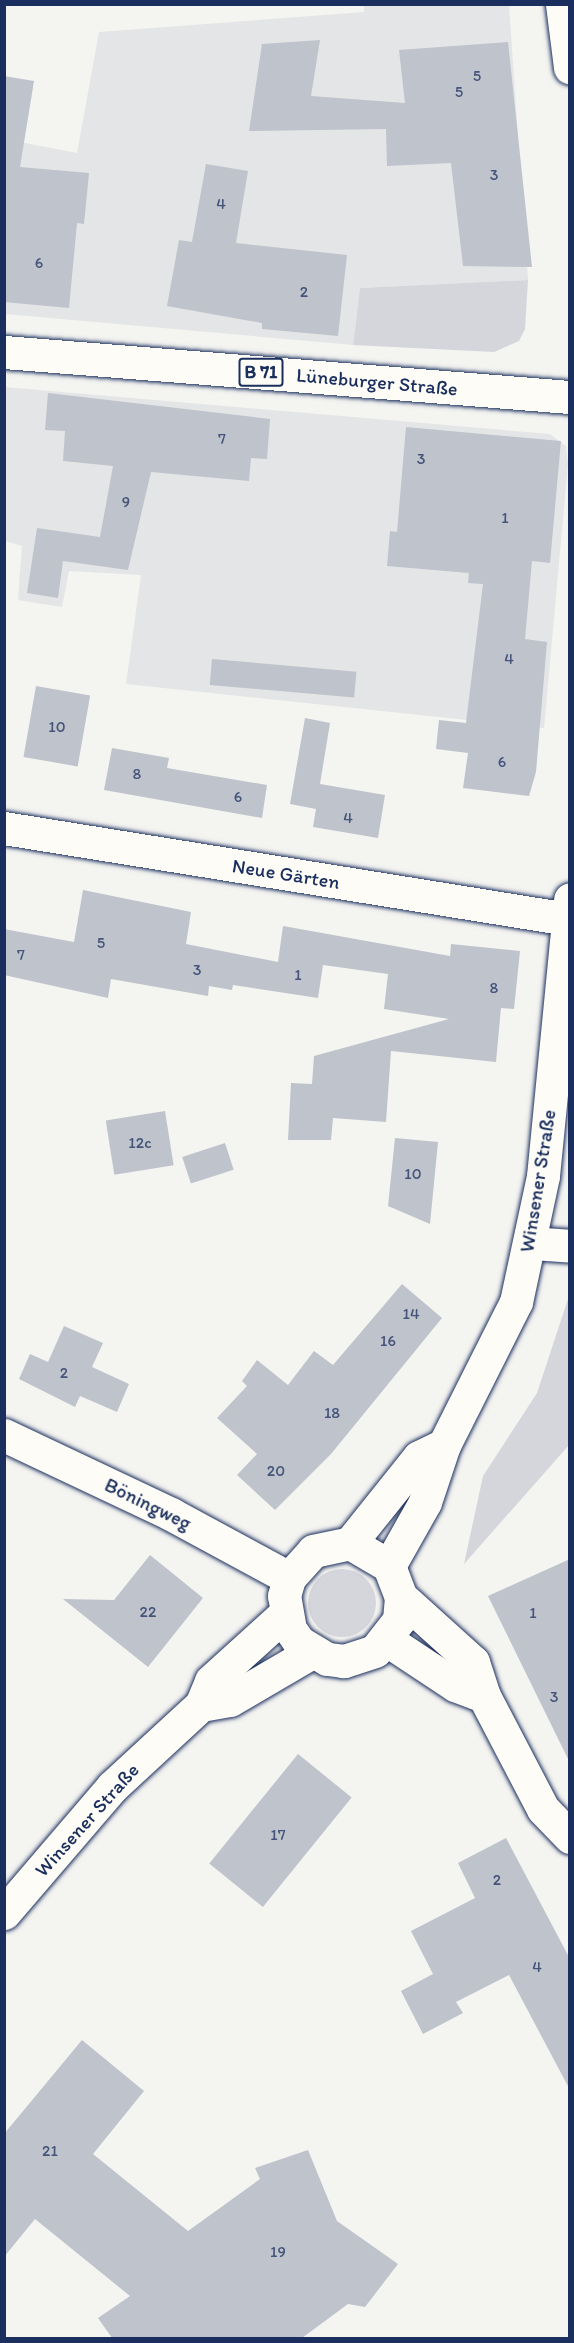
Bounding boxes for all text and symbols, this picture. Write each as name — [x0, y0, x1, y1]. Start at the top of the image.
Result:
house number: 5 — [473, 66, 481, 86]
house number: 5 — [455, 82, 463, 102]
house number: 3 — [490, 165, 498, 185]
house number: 4 — [216, 194, 226, 214]
house number: 6 — [35, 253, 43, 273]
house number: 2 — [300, 282, 308, 302]
road number: B 71 — [238, 357, 284, 387]
street label: Lüneburger Straße — [296, 363, 458, 401]
house number: 7 — [218, 429, 226, 449]
house number: 3 — [417, 449, 425, 469]
house number: 9 — [122, 492, 130, 512]
house number: 1 — [501, 508, 509, 528]
house number: 4 — [504, 649, 514, 669]
house number: 10 — [48, 717, 66, 737]
house number: 6 — [498, 752, 506, 772]
house number: 8 — [133, 764, 141, 784]
house number: 6 — [234, 787, 242, 807]
house number: 4 — [343, 808, 353, 828]
street label: Neue Gärten — [230, 854, 342, 894]
house number: 5 — [97, 933, 105, 953]
house number: 7 — [17, 945, 25, 965]
house number: 3 — [193, 960, 201, 980]
house number: 1 — [294, 965, 302, 985]
house number: 8 — [490, 978, 498, 998]
street label: Winsener Straße — [515, 1108, 561, 1254]
house number: 12c — [128, 1133, 152, 1153]
house number: 10 — [404, 1164, 422, 1184]
house number: 14 — [402, 1304, 420, 1324]
house number: 16 — [380, 1331, 396, 1351]
house number: 2 — [60, 1363, 68, 1383]
house number: 18 — [324, 1403, 340, 1423]
house number: 20 — [267, 1461, 285, 1481]
street label: Böningweg — [101, 1473, 195, 1535]
house number: 22 — [140, 1602, 156, 1622]
house number: 1 — [529, 1603, 537, 1623]
house number: 3 — [550, 1687, 558, 1707]
street label: Winsener Straße — [30, 1759, 144, 1881]
house number: 17 — [270, 1825, 286, 1845]
house number: 2 — [493, 1870, 501, 1890]
house number: 4 — [532, 1957, 542, 1977]
house number: 21 — [42, 2141, 58, 2161]
house number: 19 — [270, 2242, 286, 2262]

